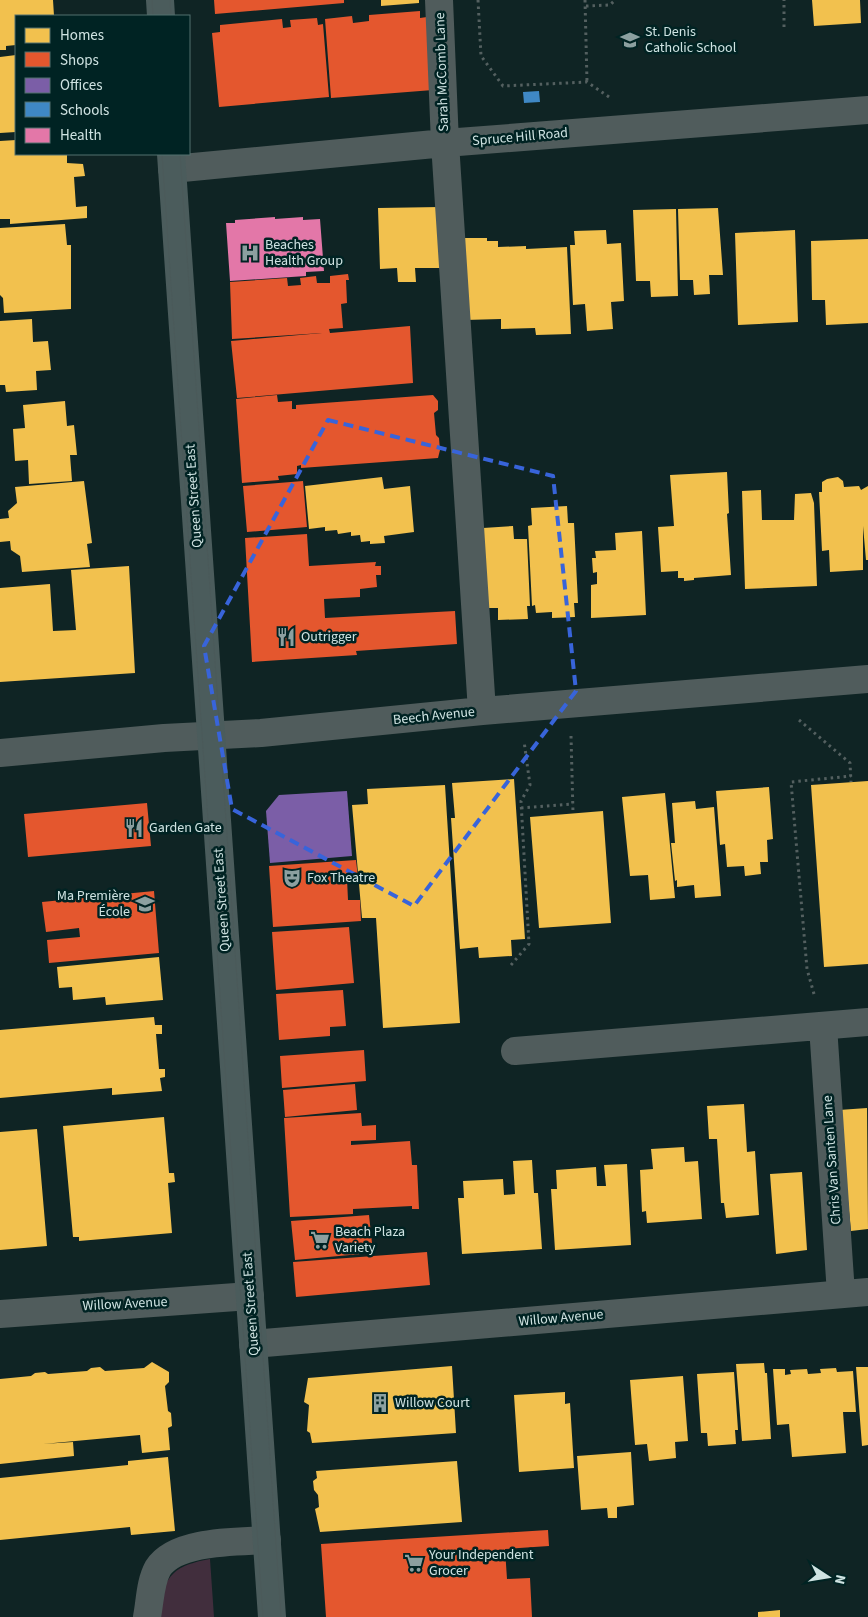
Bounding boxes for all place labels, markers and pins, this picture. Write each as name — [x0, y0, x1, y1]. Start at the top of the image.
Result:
place label: St. Denis Catholic School — [645, 22, 737, 58]
school or university icon: St. Denis Catholic School — [619, 29, 641, 51]
place label: Beaches Health Group — [265, 235, 343, 271]
hospital icon: Beaches Health Group — [239, 242, 261, 264]
restaurant icon: Outrigger — [275, 626, 297, 648]
place label: Outrigger — [301, 627, 357, 647]
restaurant icon: Garden Gate — [123, 817, 145, 839]
place label: Garden Gate — [149, 818, 222, 838]
theatre icon: Fox Theatre — [281, 867, 303, 889]
place label: Fox Theatre — [307, 868, 375, 888]
place label: Ma Première École — [57, 886, 130, 922]
school or university icon: Ma Première École — [134, 893, 156, 915]
place label: Beach Plaza Variety — [335, 1222, 405, 1258]
supermarket icon: Beach Plaza Variety — [309, 1229, 331, 1251]
building icon: Willow Court — [369, 1392, 391, 1414]
place label: Willow Court — [395, 1393, 470, 1413]
place label: Your Independent Grocer — [428, 1545, 534, 1581]
supermarket icon: Your Independent Grocer — [403, 1552, 425, 1574]

